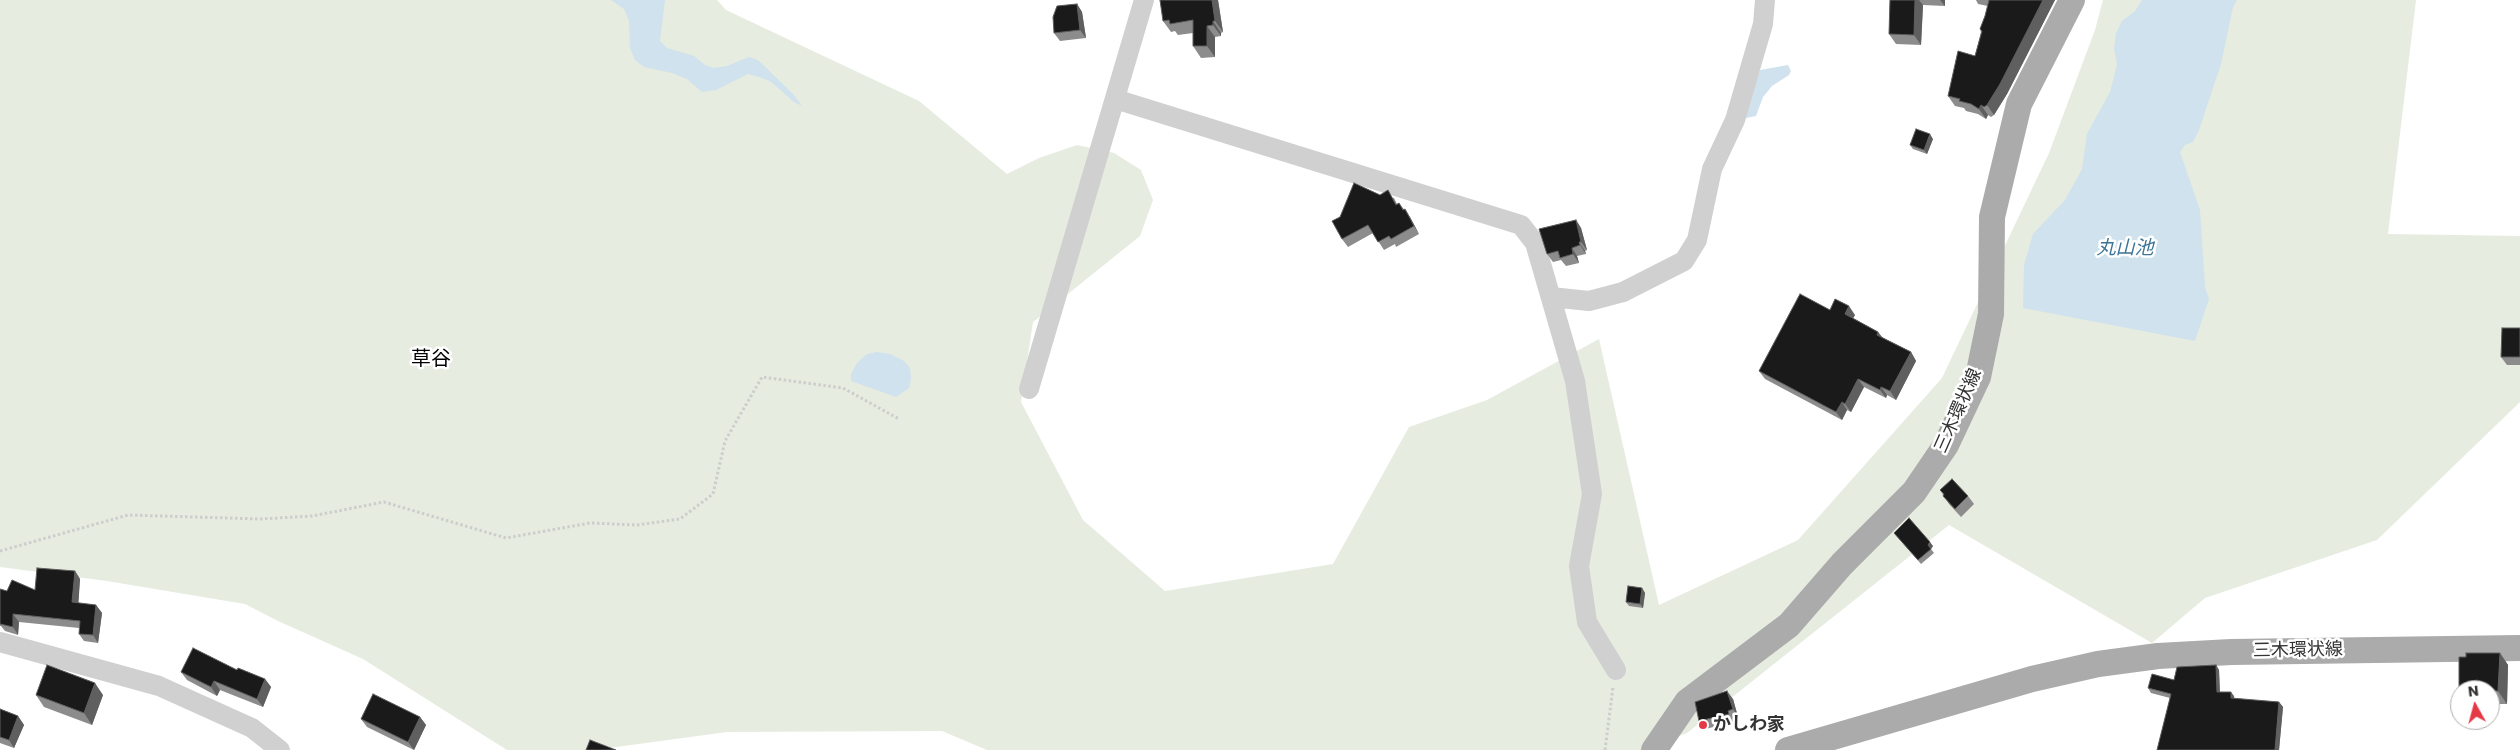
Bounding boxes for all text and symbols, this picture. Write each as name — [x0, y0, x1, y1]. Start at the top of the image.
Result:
water label: 丸山池 — [2097, 238, 2153, 260]
district label: 草谷 — [411, 348, 451, 372]
street label: 三木環状線 — [1931, 365, 1987, 457]
street label: 三木環状線 — [2253, 639, 2343, 663]
north arrow — [2450, 680, 2500, 730]
text: N — [2467, 681, 2480, 702]
place label: かしわ家 — [1713, 714, 1785, 736]
marker: かしわ家 — [1697, 719, 1709, 731]

